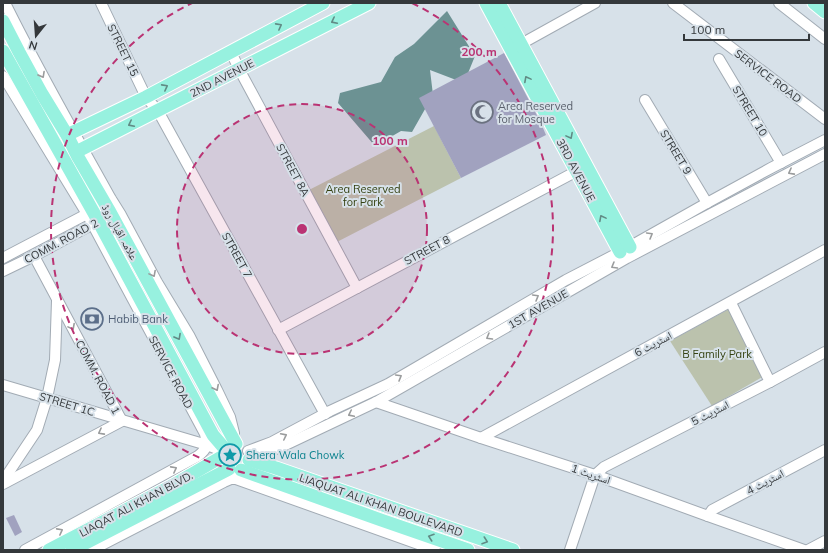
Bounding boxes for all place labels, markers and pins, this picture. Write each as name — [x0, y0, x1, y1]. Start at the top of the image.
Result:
mosque icon: Area Reserved for Mosque — [469, 99, 495, 125]
place label: Area Reserved for Mosque — [498, 99, 573, 126]
centre of rings — [295, 222, 309, 236]
bank icon: Habib Bank — [79, 306, 105, 332]
place label: Habib Bank — [108, 312, 168, 326]
place icon: Shera Wala Chowk — [217, 442, 243, 468]
place label: Shera Wala Chowk — [246, 448, 345, 462]

